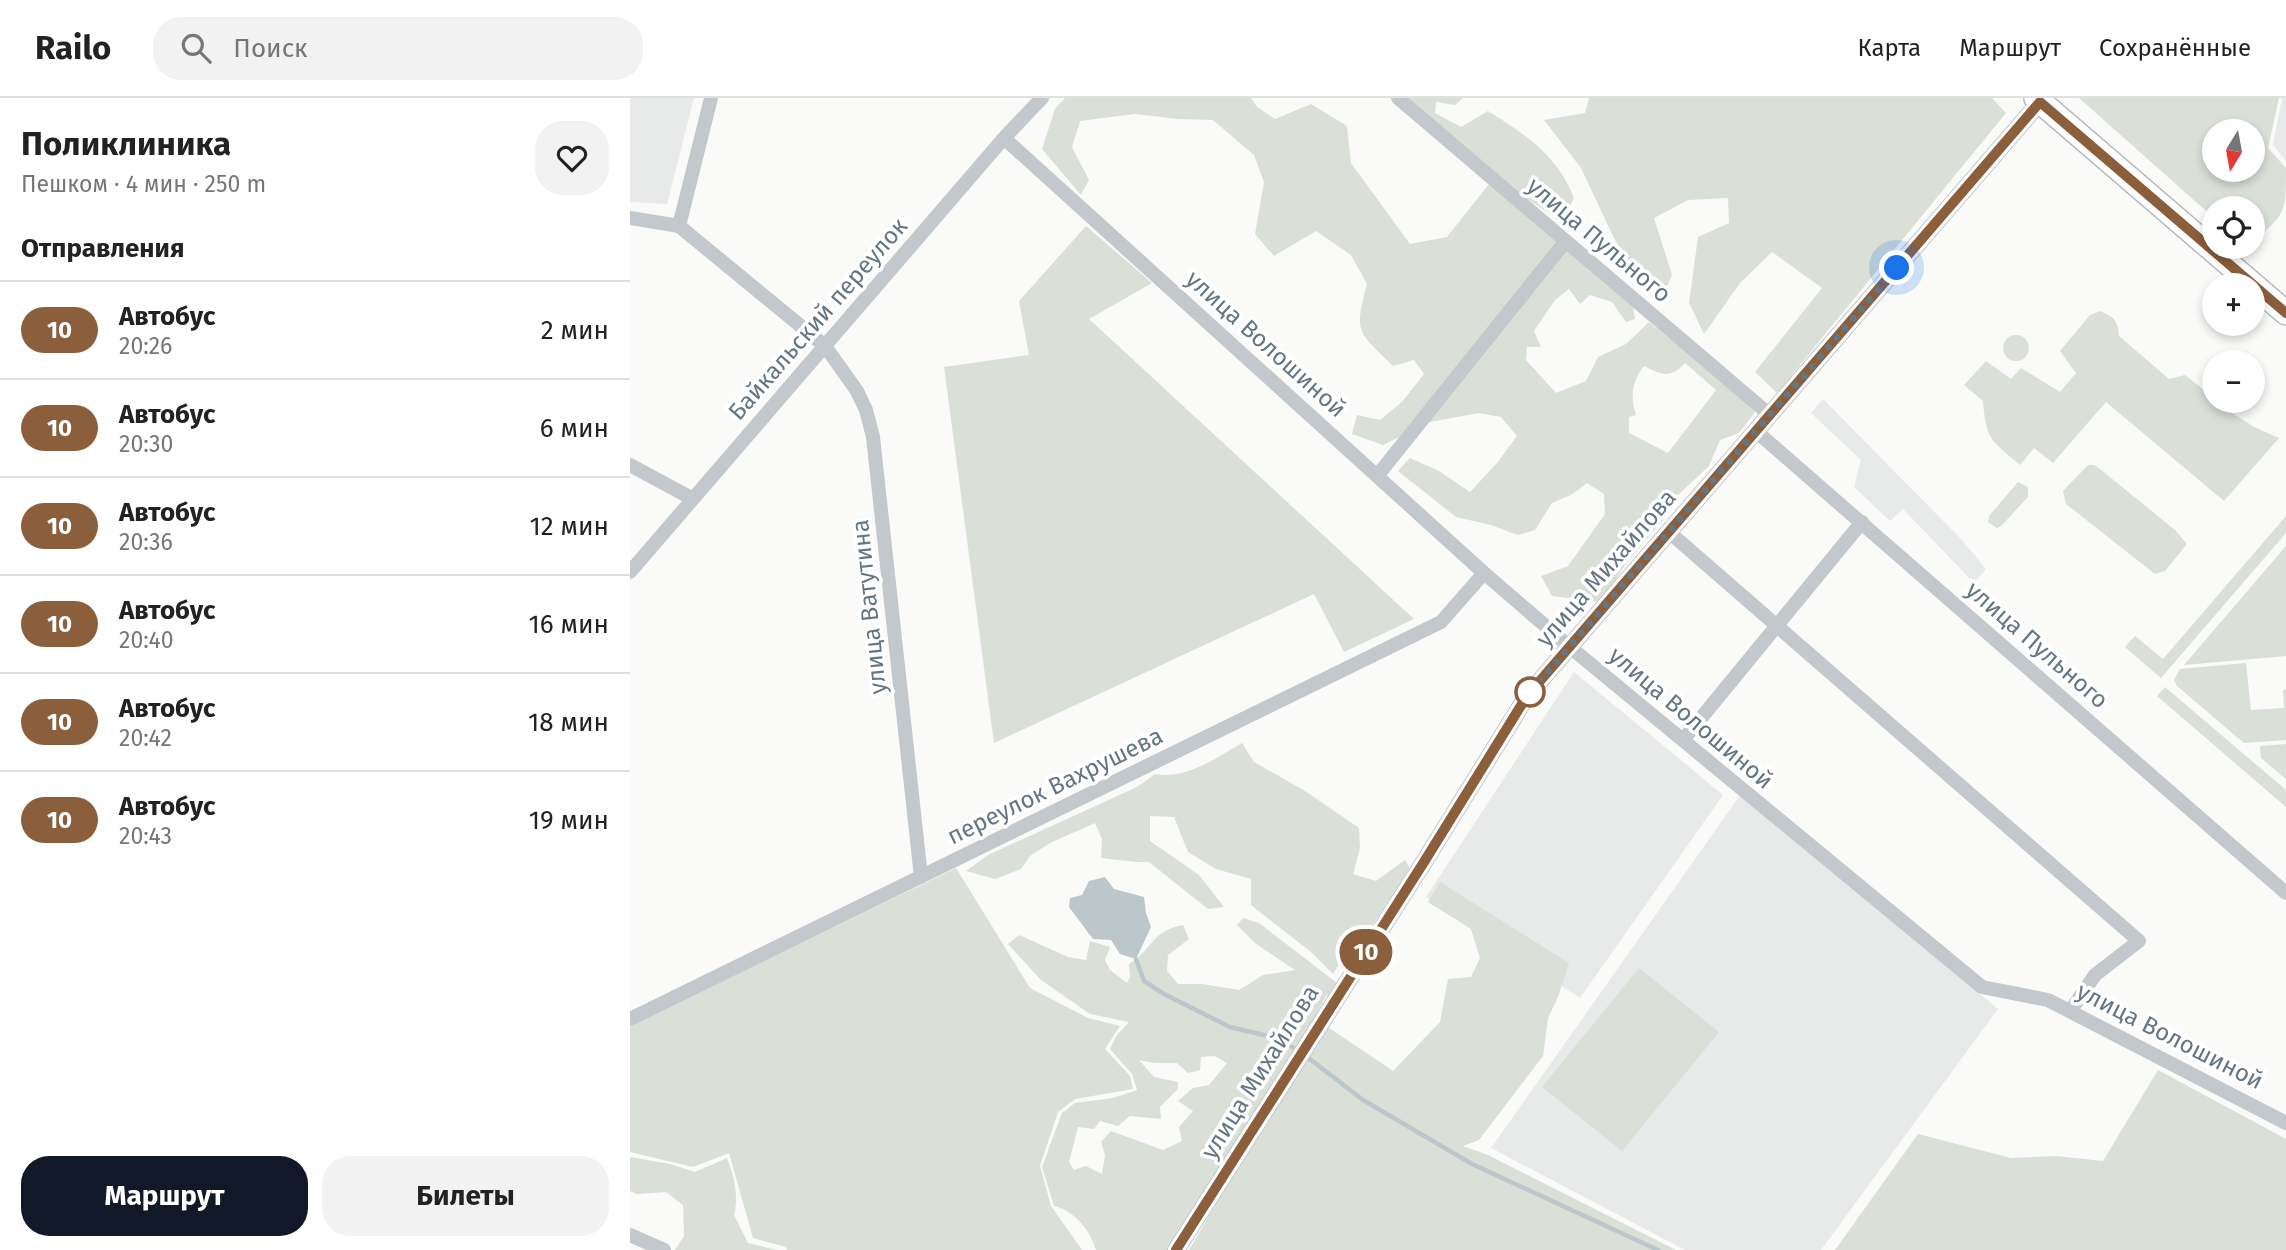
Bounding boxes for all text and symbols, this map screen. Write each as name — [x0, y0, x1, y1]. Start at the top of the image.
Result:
search box — [153, 17, 643, 80]
text: Railo — [35, 28, 111, 68]
icon: search — [177, 29, 215, 67]
text: Поиск — [233, 33, 308, 64]
text: Карта — [1858, 34, 1921, 62]
text: Маршрут — [1959, 34, 2061, 62]
text: Сохранённые — [2099, 34, 2251, 62]
north arrow — [2202, 119, 2264, 182]
map controls — [2202, 119, 2265, 413]
button: heart — [535, 121, 609, 195]
text: Поликлиника — [21, 124, 231, 164]
text: Пешком · 4 мин · 250 m — [21, 170, 266, 198]
street label: улица Пульного — [1521, 172, 1677, 308]
button: locate — [2202, 196, 2265, 259]
street label: Байкальский переулок — [723, 212, 914, 426]
text: Отправления — [21, 233, 184, 264]
your location — [1879, 250, 1914, 285]
street label: улица Волошиной — [1180, 265, 1352, 423]
button: + — [2202, 273, 2265, 336]
text: Автобус — [119, 301, 216, 332]
text: 2 мин — [541, 315, 609, 346]
text: 10 — [47, 316, 72, 344]
text: 20:26 — [119, 332, 172, 360]
button: − — [2202, 350, 2265, 413]
text: Автобус — [119, 399, 216, 430]
text: 6 мин — [540, 413, 609, 444]
text: 10 — [47, 414, 72, 442]
text: 20:30 — [119, 430, 173, 458]
street label: улица Михайлова — [1530, 484, 1682, 652]
text: Автобус — [119, 497, 216, 528]
text: 12 мин — [530, 511, 609, 542]
text: 10 — [47, 512, 72, 540]
street label: улица Ватутина — [846, 518, 892, 696]
text: 20:36 — [119, 528, 173, 556]
street label: улица Пульного — [1960, 576, 2114, 714]
text: Автобус — [119, 595, 216, 626]
text: 16 мин — [529, 609, 609, 640]
text: 10 — [47, 610, 72, 638]
text: 20:40 — [119, 626, 174, 654]
street label: улица Волошиной — [1603, 641, 1779, 795]
unlabelled marker — [1515, 677, 1545, 707]
text: Автобус — [119, 693, 216, 724]
text: 18 мин — [528, 707, 609, 738]
text: 10 — [47, 708, 72, 736]
street label: переулок Вахрушева — [943, 722, 1167, 850]
text: 20:42 — [119, 724, 172, 752]
text: Автобус — [119, 791, 216, 822]
text: 19 мин — [529, 805, 609, 836]
text: 10 — [47, 806, 72, 834]
text: 20:43 — [119, 822, 172, 850]
line badge: 10 — [1334, 929, 1398, 975]
text: 10 — [1353, 938, 1379, 966]
street label: улица Волошиной — [2072, 977, 2268, 1095]
street label: улица Михайлова — [1195, 980, 1325, 1164]
button: Маршрут — [21, 1156, 308, 1236]
button: Билеты — [322, 1156, 609, 1236]

